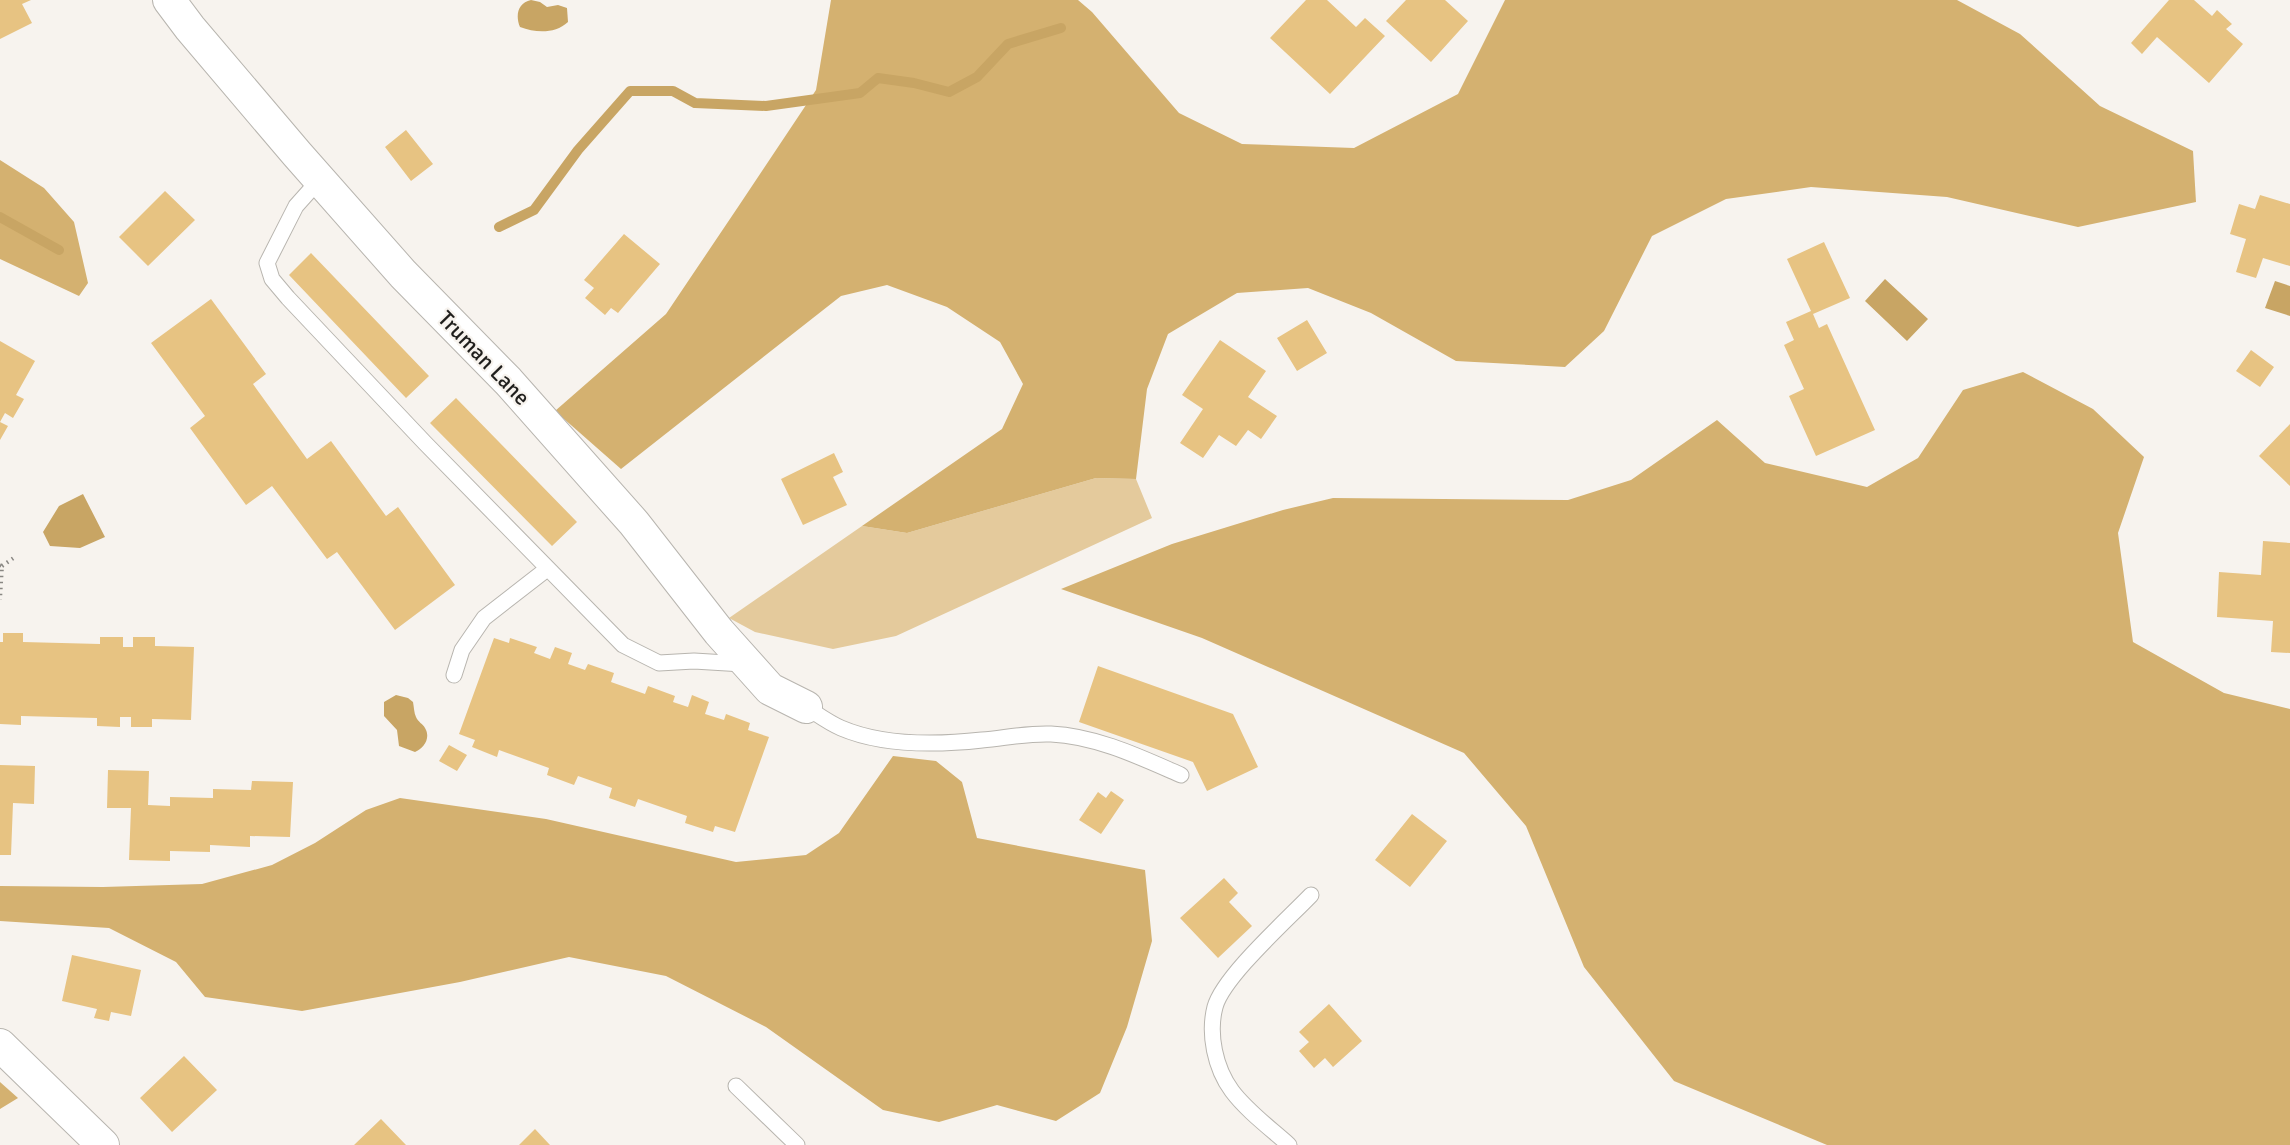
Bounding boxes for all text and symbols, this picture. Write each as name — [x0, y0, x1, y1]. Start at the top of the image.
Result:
street label: Truman Lane — [432, 305, 536, 411]

